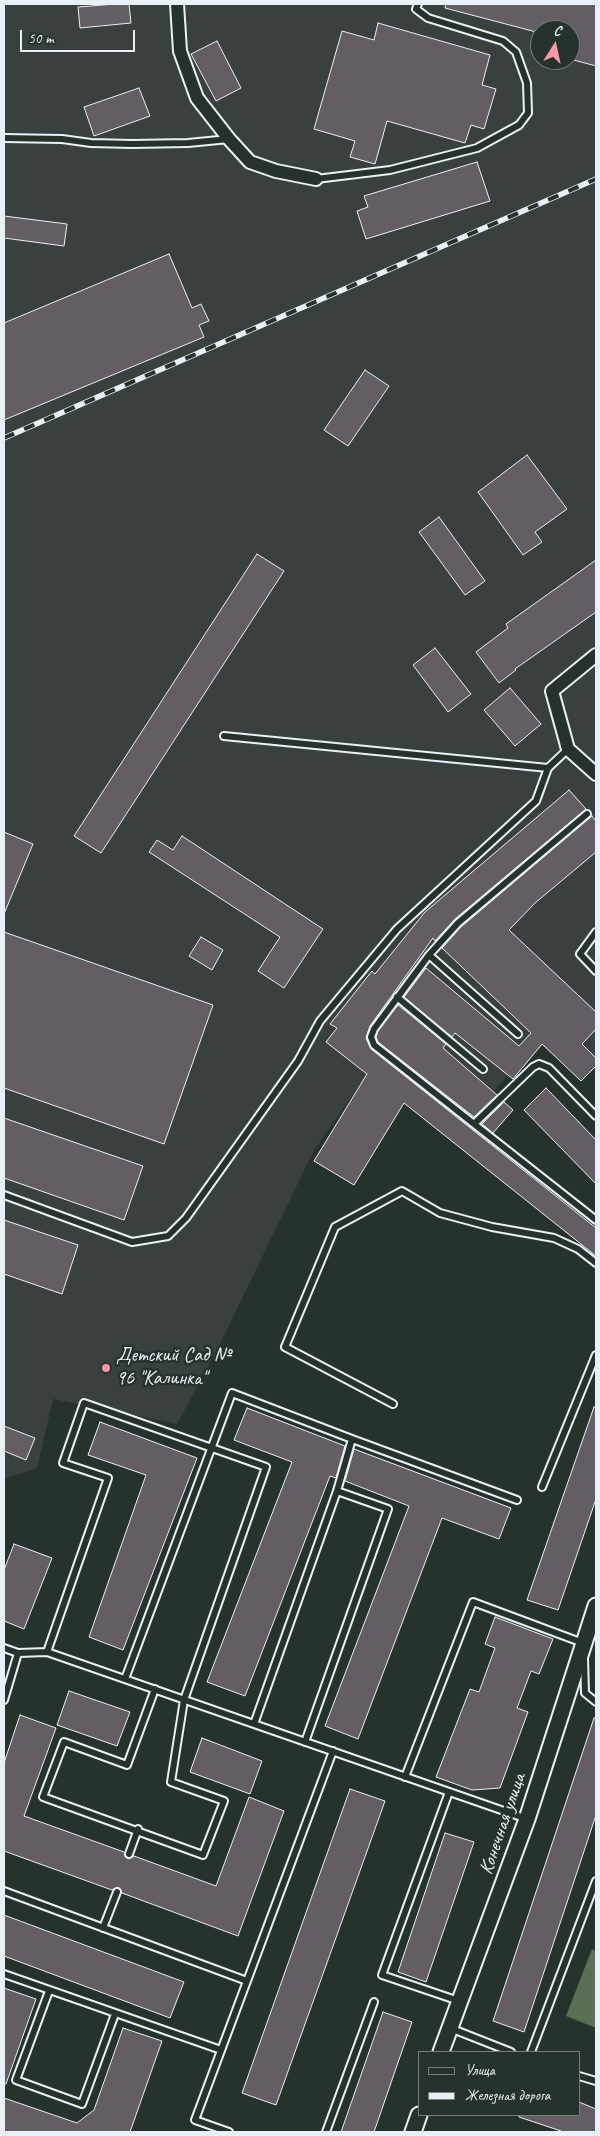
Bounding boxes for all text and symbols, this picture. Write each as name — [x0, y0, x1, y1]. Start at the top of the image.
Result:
scale bar — [22, 20, 138, 52]
north arrow — [530, 20, 580, 70]
text: С — [553, 22, 562, 40]
text: 50 m — [28, 29, 54, 48]
place label: Детский Сад № 96 "Калинка" — [116, 1344, 230, 1391]
marker: Детский Сад № 96 "Калинка" — [100, 1362, 112, 1374]
street label: Конечная улица — [475, 1770, 531, 1878]
legend — [418, 2051, 580, 2116]
text: Улица — [465, 2061, 495, 2080]
text: Железная дорога — [465, 2086, 550, 2105]

